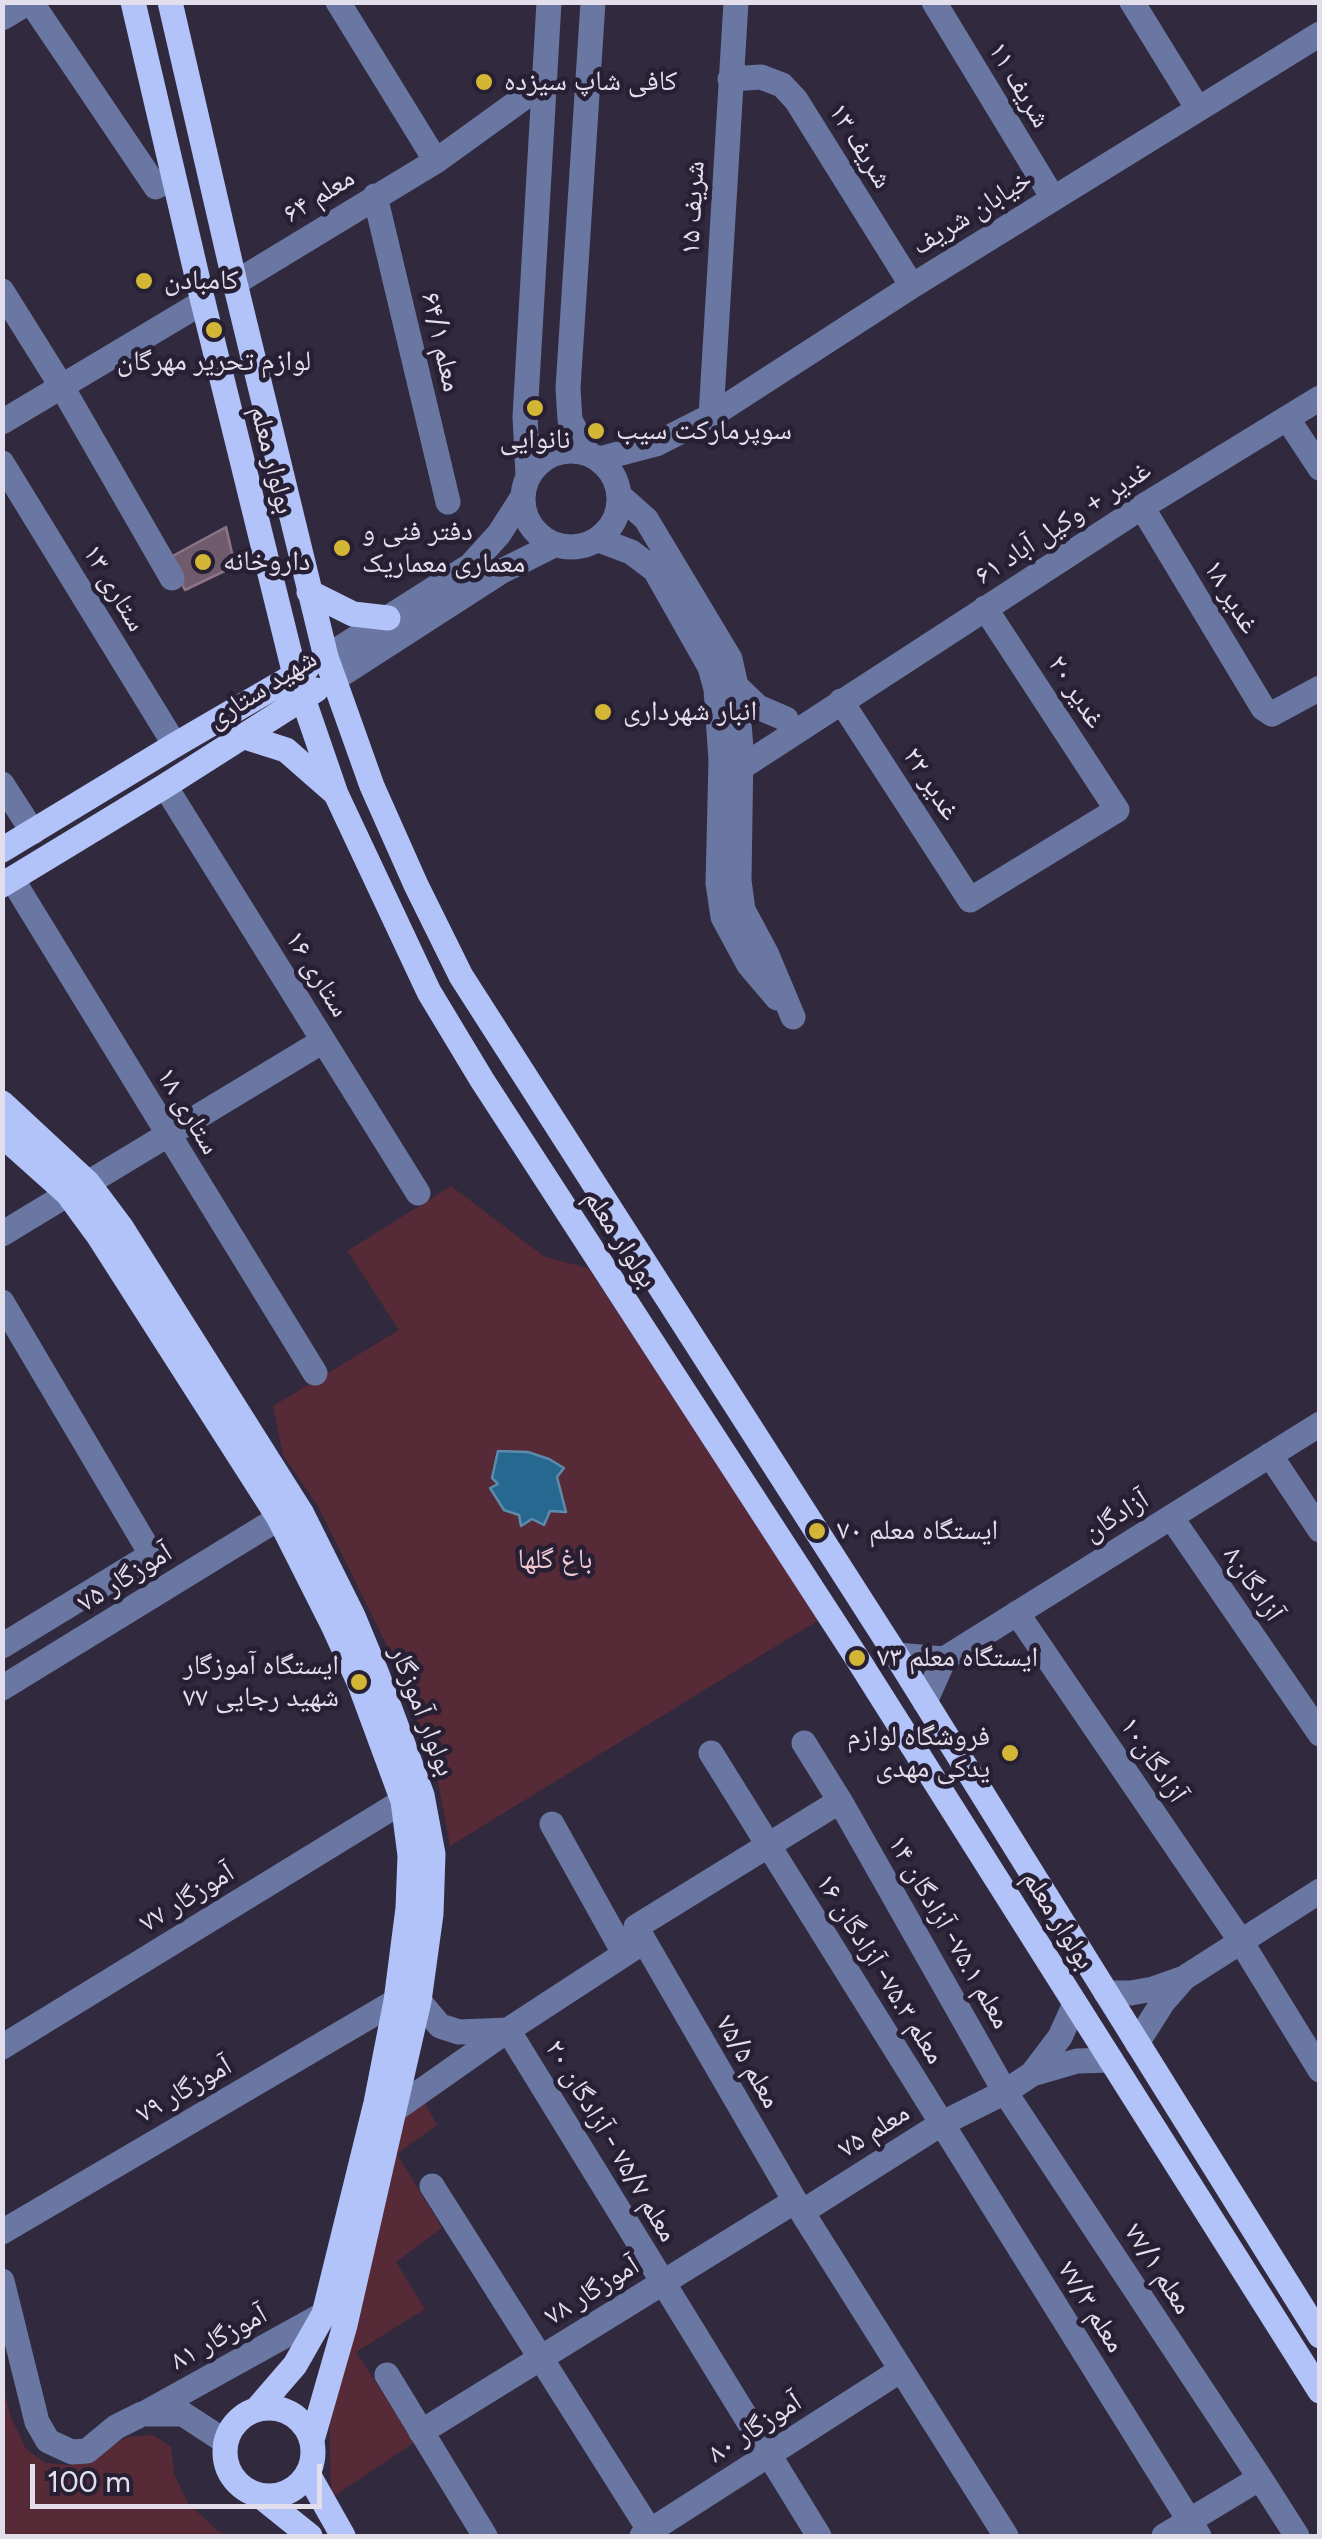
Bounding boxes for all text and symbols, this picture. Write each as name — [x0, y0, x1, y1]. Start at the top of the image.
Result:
street label: شریف ۱۱ — [980, 36, 1058, 134]
place label: کافی شاپ سیزده — [504, 65, 677, 99]
marker: کافی شاپ سیزده — [473, 71, 495, 93]
street label: شریف ۱۳ — [821, 97, 899, 195]
street label: شریف ۱۵ — [674, 160, 712, 256]
street label: معلم ۶۴ — [277, 161, 361, 231]
street label: خیابان شریف — [906, 163, 1038, 263]
place label: کامبادن — [164, 264, 239, 298]
marker: کامبادن — [133, 270, 155, 292]
street label: معلم ۶۴/۱ — [413, 289, 469, 395]
marker: لوازم تحریر مهرگان — [203, 319, 225, 341]
place label: لوازم تحریر مهرگان — [117, 345, 311, 379]
marker: نانوایی — [524, 397, 546, 419]
street label: بولوار معلم — [242, 402, 302, 518]
place label: سوپرمارکت سیب — [616, 414, 792, 448]
marker: سوپرمارکت سیب — [585, 420, 607, 442]
place label: نانوایی — [499, 423, 571, 457]
street label: غدیر + وکیل آباد ۶۱ — [969, 454, 1157, 592]
place label: دفتر فنی و معماری معماریک — [362, 515, 525, 581]
marker: دفتر فنی و معماری معماریک — [331, 537, 353, 559]
street label: ستاری ۱۳ — [75, 538, 153, 638]
place label: داروخانه — [223, 545, 310, 579]
marker: داروخانه — [192, 551, 214, 573]
street label: غدیر ۱۸ — [1196, 554, 1266, 640]
street label: شهید ستاری — [201, 642, 323, 736]
street label: غدیر ۲۰ — [1040, 649, 1112, 735]
place label: انبار شهرداری — [623, 695, 757, 729]
marker: انبار شهرداری — [592, 701, 614, 723]
street label: غدیر ۲۲ — [895, 741, 967, 827]
street label: ستاری ۱۶ — [277, 924, 357, 1024]
street label: ستاری ۱۸ — [149, 1061, 227, 1161]
street label: بولوار معلم — [576, 1184, 664, 1294]
street label: آزادگان — [1077, 1483, 1155, 1549]
place label: ایستگاه معلم ۷۰ — [837, 1514, 998, 1548]
marker: ایستگاه معلم ۷۰ — [806, 1520, 828, 1542]
street label: آموزگار ۷۵ — [72, 1536, 178, 1620]
street label: آزادگان۸ — [1216, 1540, 1290, 1628]
park label: باغ گلها — [518, 1543, 592, 1577]
street label: بولوار آموزگار — [382, 1641, 462, 1781]
place label: ایستگاه معلم ۷۳ — [877, 1641, 1038, 1675]
marker: ایستگاه معلم ۷۳ — [846, 1647, 868, 1669]
place label: ایستگاه آموزگار شهید رجایی ۷۷ — [183, 1649, 339, 1715]
marker: ایستگاه آموزگار شهید رجایی ۷۷ — [348, 1671, 370, 1693]
street label: آزادگان۱۰ — [1112, 1711, 1194, 1809]
place label: فروشگاه لوازم یدکی مهدی — [847, 1720, 990, 1786]
marker: فروشگاه لوازم یدکی مهدی — [999, 1742, 1021, 1764]
street label: معلم ۷۵.۱- آزادگان ۱۴ — [880, 1829, 1018, 2035]
street label: ۷۷ آموزگار — [134, 1856, 240, 1940]
street label: بولوار معلم — [1015, 1864, 1101, 1976]
street label: معلم ۷۵.۳- آزادگان ۱۶ — [808, 1868, 952, 2070]
street label: معلم ۷۵/۵ — [708, 2010, 788, 2114]
street label: معلم ۷۵/۷ - آزادگان ۲۰ — [537, 2034, 685, 2248]
street label: ۷۹ آموزگار — [130, 2049, 238, 2131]
street label: معلم ۷۵ — [832, 2096, 916, 2166]
street label: معلم ۷۷/۱ — [1116, 2217, 1200, 2321]
street label: آموزگار ۷۸ — [539, 2249, 645, 2333]
street label: معلم ۷۷/۳ — [1050, 2255, 1132, 2359]
street label: ۸۱ آموزگار — [165, 2298, 273, 2378]
street label: آموزگار ۸۰ — [702, 2385, 808, 2471]
scale bar — [35, 2444, 328, 2506]
text: 100 m — [47, 2463, 131, 2500]

